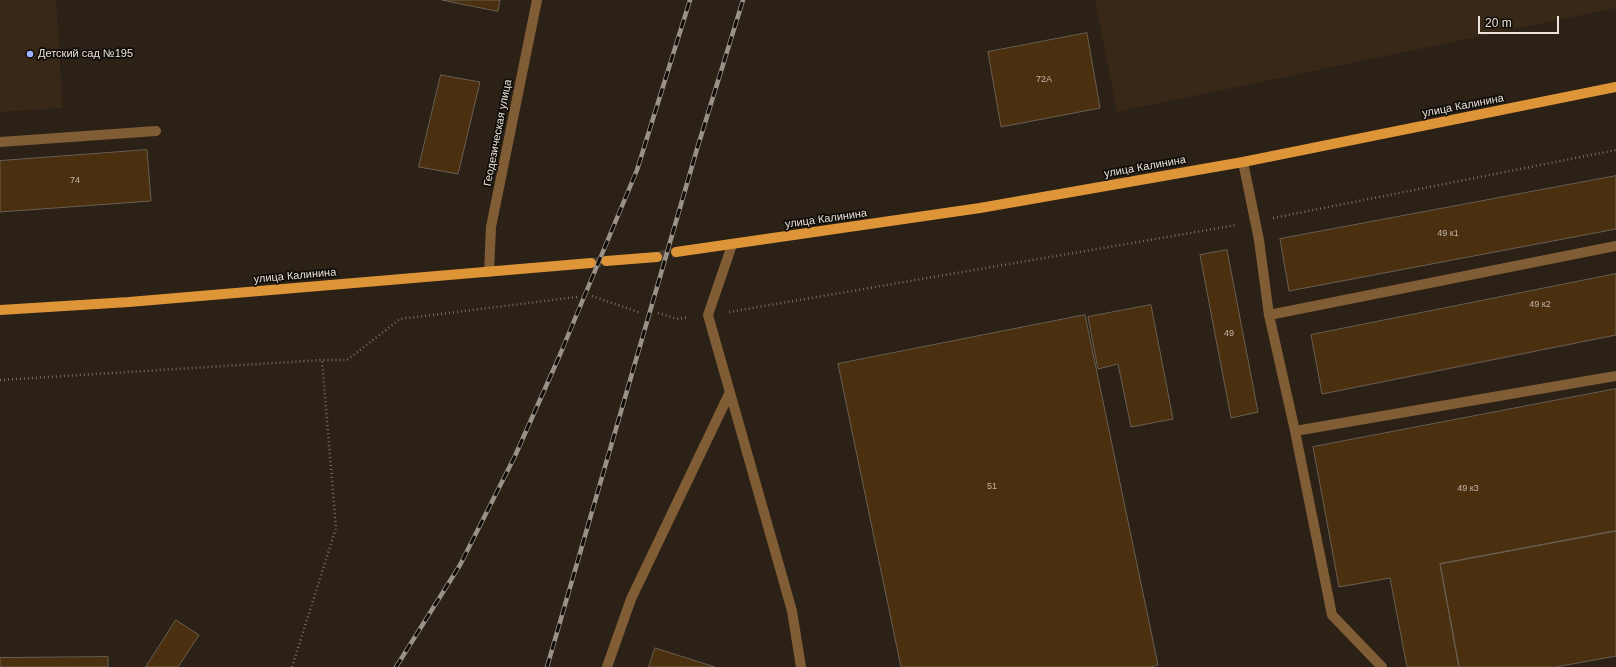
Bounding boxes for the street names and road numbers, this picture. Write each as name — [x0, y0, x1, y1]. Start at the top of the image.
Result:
street label: Геодезическая улица — [481, 79, 515, 187]
street label: улица Калинина — [1421, 92, 1505, 120]
street label: улица Калинина — [1103, 153, 1187, 181]
street label: улица Калинина — [784, 207, 868, 231]
street label: улица Калинина — [253, 266, 337, 286]

